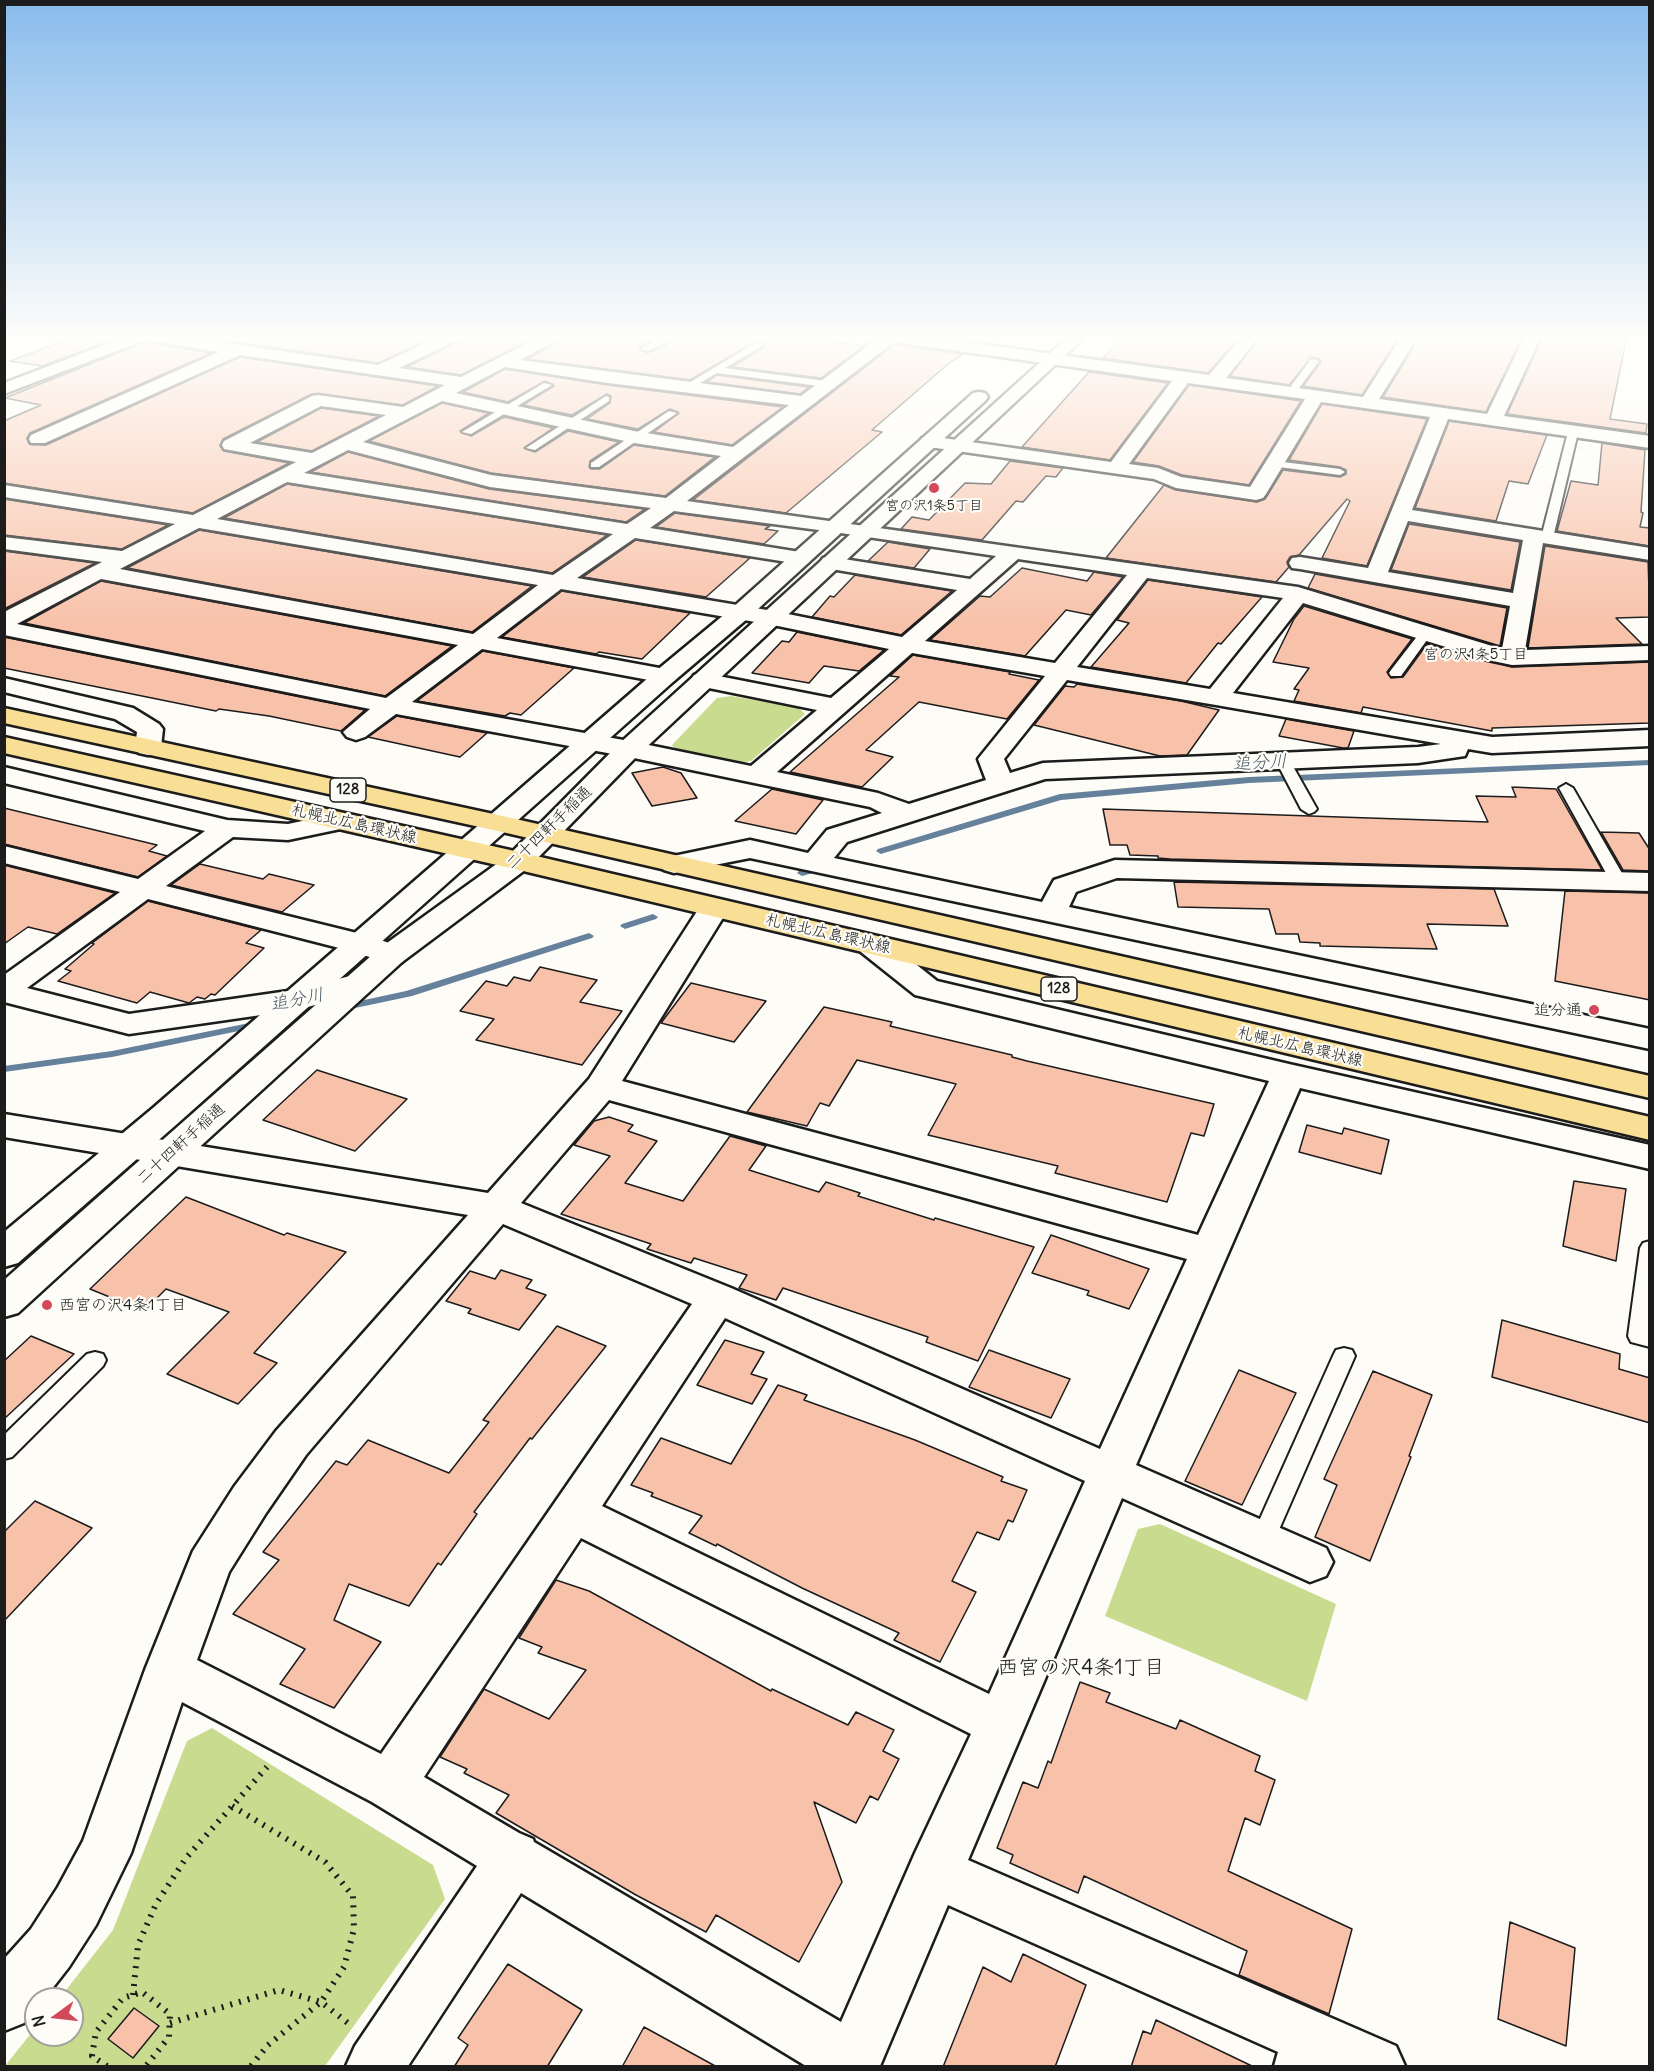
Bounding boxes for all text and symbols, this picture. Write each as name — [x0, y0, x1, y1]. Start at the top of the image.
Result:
marker: 宮の沢1条5丁目 — [927, 481, 941, 495]
place label: 宮の沢1条5丁目 — [885, 498, 983, 514]
district label: 宮の沢1条5丁目 — [1424, 646, 1528, 664]
water label: 追分川 — [1232, 751, 1288, 775]
road number: 128 — [330, 778, 366, 802]
street label: 二十四軒手稲通 — [502, 782, 596, 874]
street label: 札幌北広島環状線 — [289, 800, 419, 848]
street label: 札幌北広島環状線 — [763, 910, 893, 958]
road number: 128 — [1041, 977, 1077, 1001]
water label: 追分川 — [268, 984, 326, 1016]
place label: 追分通 — [1534, 1000, 1582, 1020]
marker: 追分通 — [1587, 1003, 1601, 1017]
street label: 札幌北広島環状線 — [1235, 1023, 1365, 1071]
street label: 二十四軒手稲通 — [133, 1099, 229, 1189]
place label: 西宮の沢4条1丁目 — [59, 1295, 187, 1315]
marker: 西宮の沢4条1丁目 — [40, 1298, 54, 1312]
district label: 西宮の沢4条1丁目 — [997, 1655, 1165, 1681]
north arrow — [24, 1987, 84, 2047]
text: N — [27, 2013, 50, 2029]

